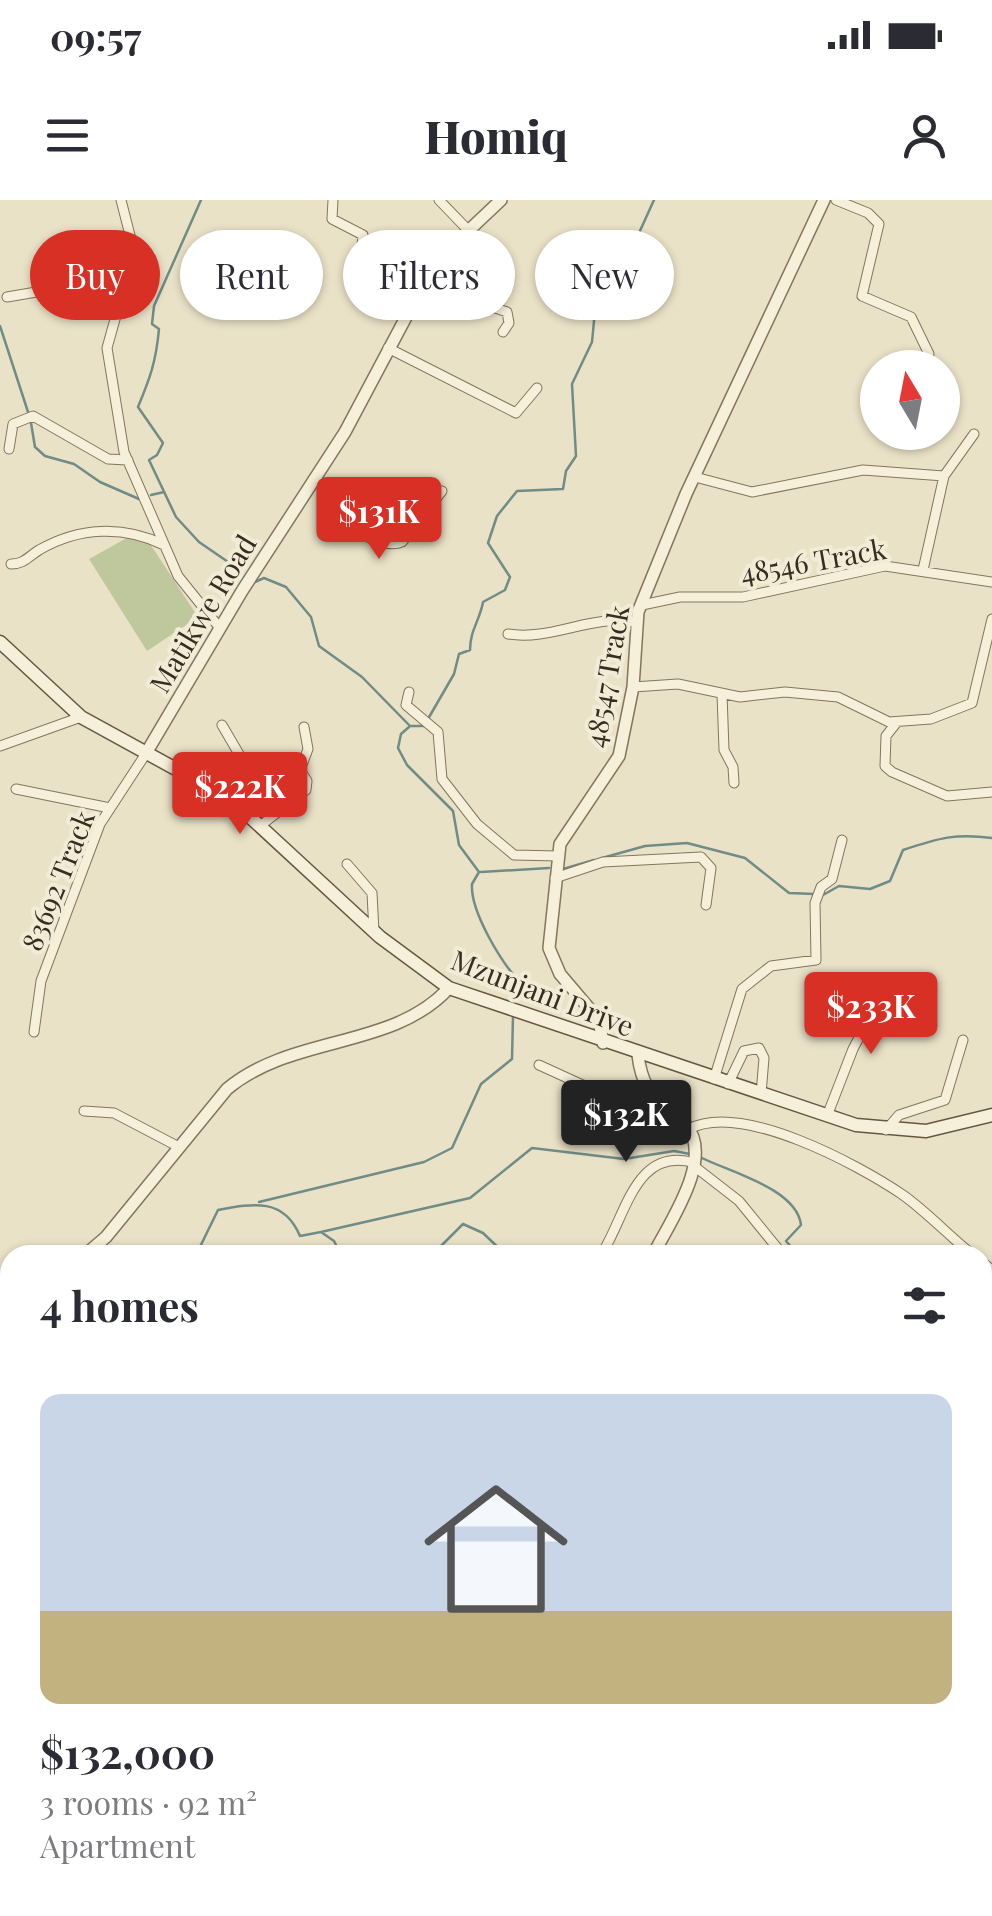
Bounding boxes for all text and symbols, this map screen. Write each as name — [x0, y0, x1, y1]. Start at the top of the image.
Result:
text: 09:57 — [50, 10, 141, 61]
text: Homiq — [424, 105, 568, 165]
icon: menu — [40, 108, 95, 163]
icon: person — [897, 108, 952, 163]
chip: Buy — [30, 230, 160, 320]
chip: Rent — [180, 230, 323, 320]
chip: Filters — [343, 230, 515, 320]
chip: New — [535, 230, 674, 320]
north arrow — [860, 350, 960, 450]
map controls — [860, 350, 960, 450]
pin: $131K — [309, 477, 449, 562]
text: $131K — [338, 488, 420, 531]
street label: Matikwe Road — [140, 527, 264, 699]
street label: 48546 Track — [737, 529, 889, 591]
street label: 48547 Track — [575, 601, 637, 750]
pin: $222K — [170, 752, 310, 837]
text: $222K — [194, 763, 286, 806]
street label: 83692 Track — [12, 804, 102, 956]
street label: Mzunjani Drive — [446, 940, 640, 1044]
pin: $233K — [801, 972, 941, 1057]
text: $233K — [826, 983, 916, 1026]
pin: $132K — [556, 1080, 696, 1165]
text: $132K — [583, 1091, 669, 1134]
text: 4 homes — [40, 1277, 199, 1333]
icon: filters — [897, 1278, 952, 1333]
icon: home — [406, 1459, 586, 1639]
text: $132,000 — [40, 1724, 215, 1780]
text: 3 rooms · 92 m² — [40, 1780, 257, 1823]
text: Apartment — [40, 1823, 195, 1866]

